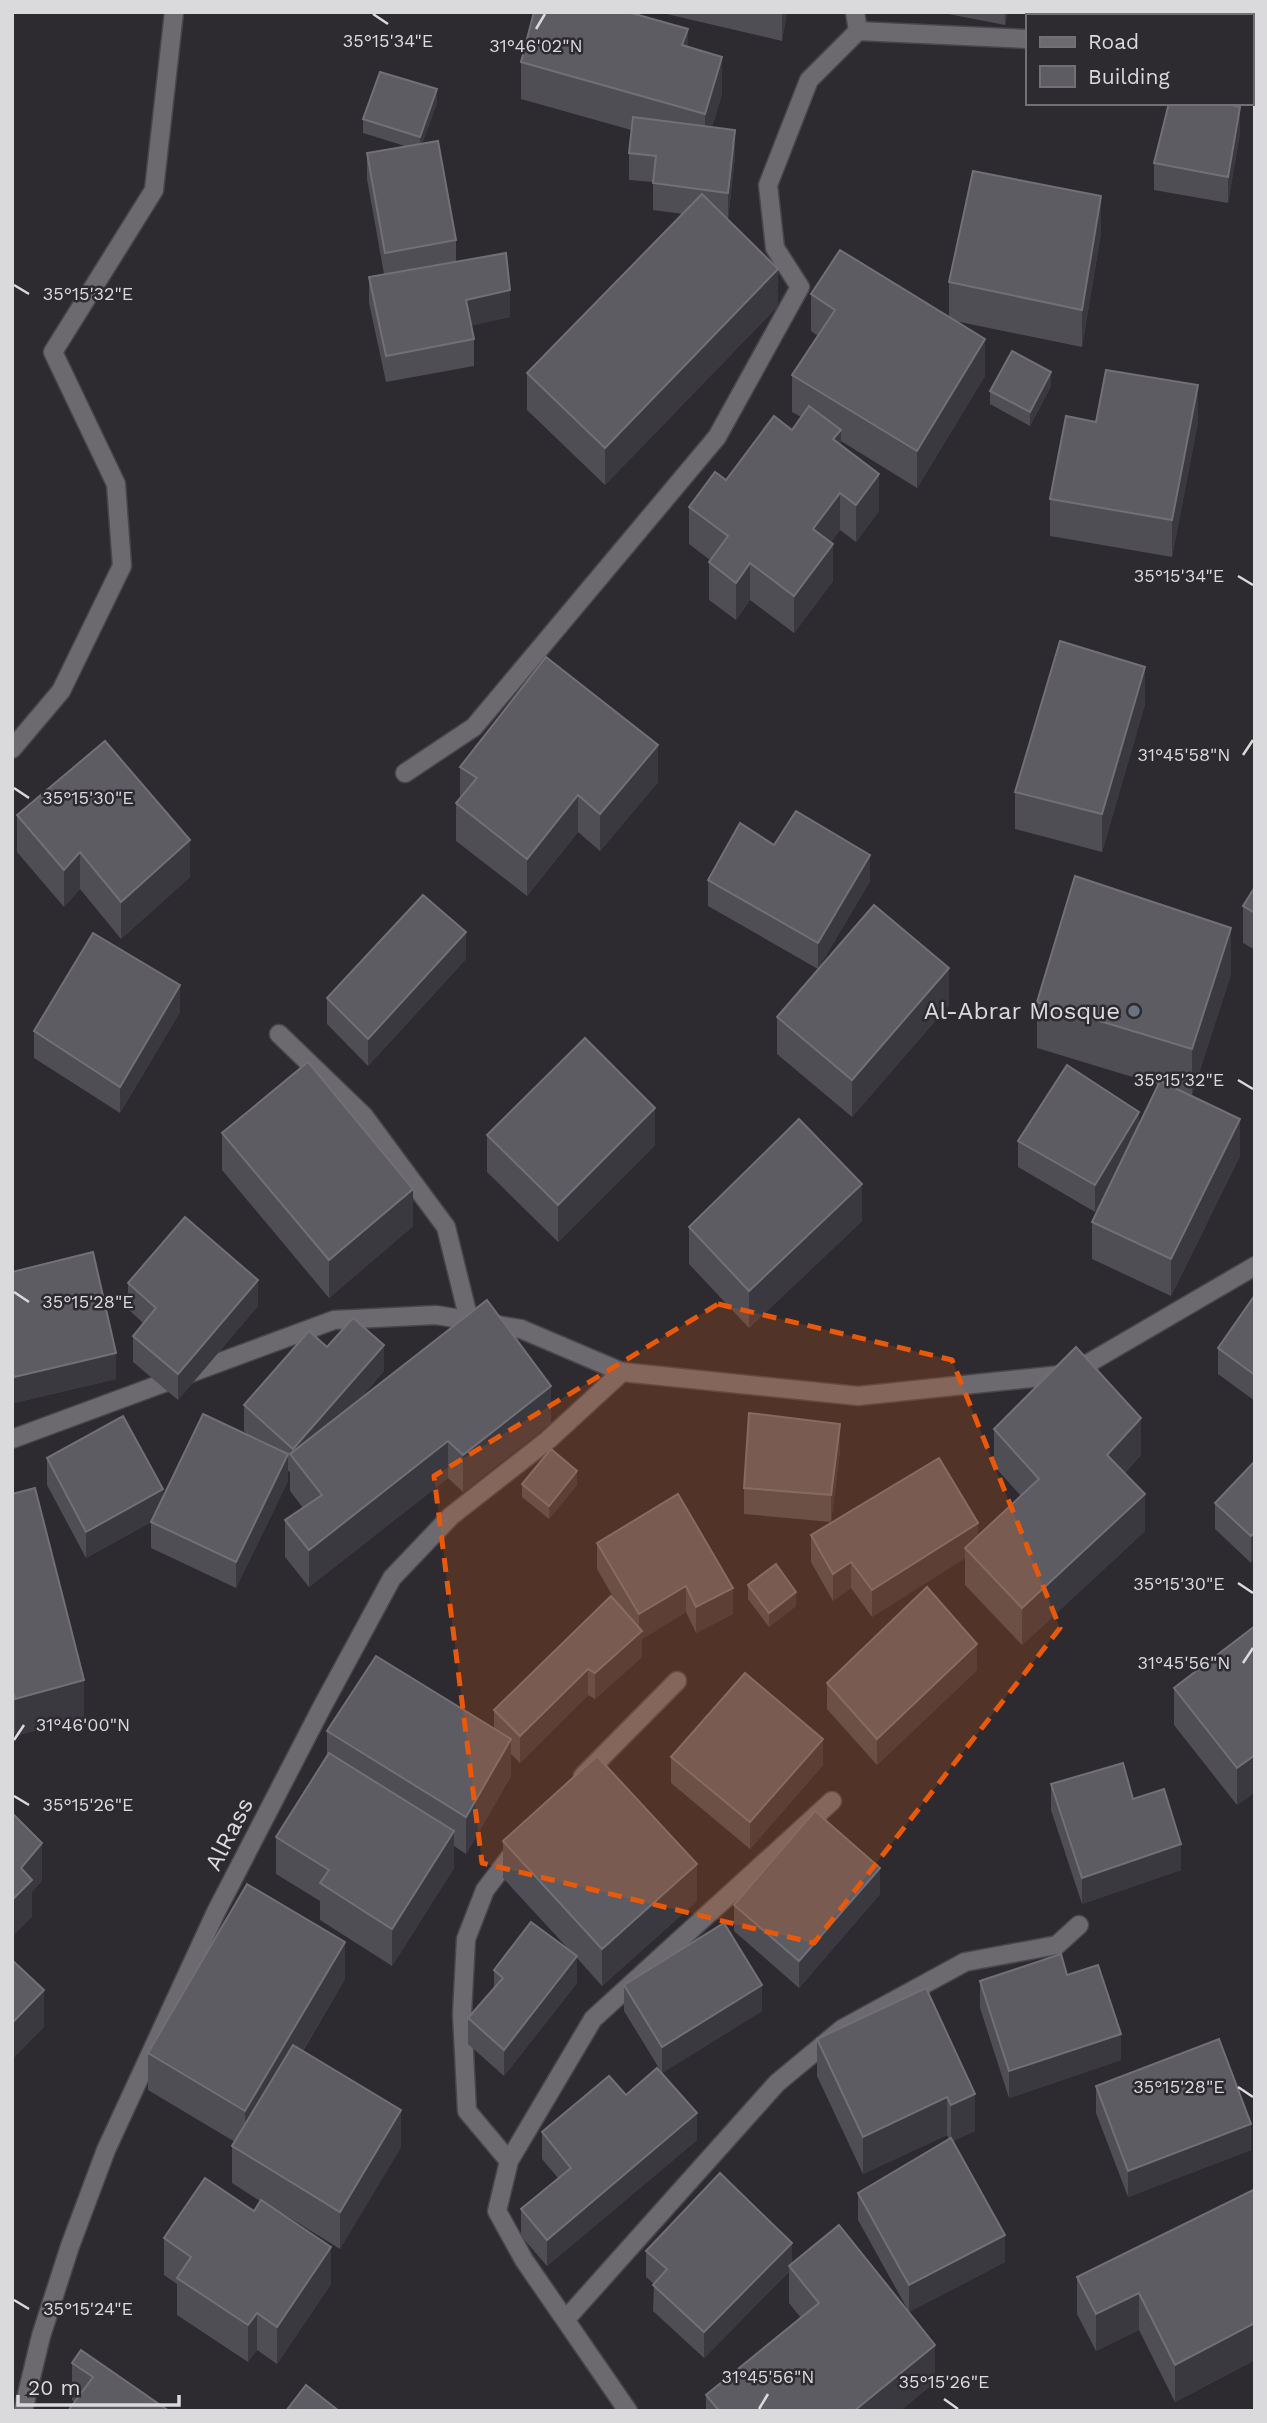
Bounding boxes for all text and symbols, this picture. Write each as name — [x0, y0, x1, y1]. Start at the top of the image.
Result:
legend — [1026, 14, 1253, 105]
text: Road — [1088, 29, 1139, 54]
text: 35°15'34"E — [343, 30, 433, 51]
text: 31°46'02"N — [489, 35, 583, 56]
text: Building — [1088, 64, 1170, 89]
text: 35°15'32"E — [43, 283, 133, 304]
text: 35°15'34"E — [1134, 565, 1224, 586]
text: 31°45'58"N — [1137, 744, 1231, 765]
text: 35°15'30"E — [42, 787, 134, 808]
place label: Al-Abrar Mosque — [924, 997, 1120, 1025]
marker: Al-Abrar Mosque — [1126, 1003, 1142, 1019]
text: 35°15'32"E — [1134, 1069, 1224, 1090]
text: 35°15'28"E — [42, 1291, 134, 1312]
text: 35°15'30"E — [1133, 1573, 1225, 1594]
text: 31°45'56"N — [1138, 1652, 1230, 1673]
text: 31°46'00"N — [36, 1714, 130, 1735]
street label: AlRass — [199, 1793, 259, 1875]
text: 35°15'26"E — [42, 1794, 134, 1815]
text: 35°15'28"E — [1133, 2076, 1225, 2097]
text: 35°15'24"E — [43, 2298, 133, 2319]
scale bar — [18, 2364, 178, 2408]
text: 31°45'56"N — [722, 2366, 814, 2387]
text: 35°15'26"E — [898, 2371, 990, 2392]
text: 20 m — [28, 2375, 80, 2400]

